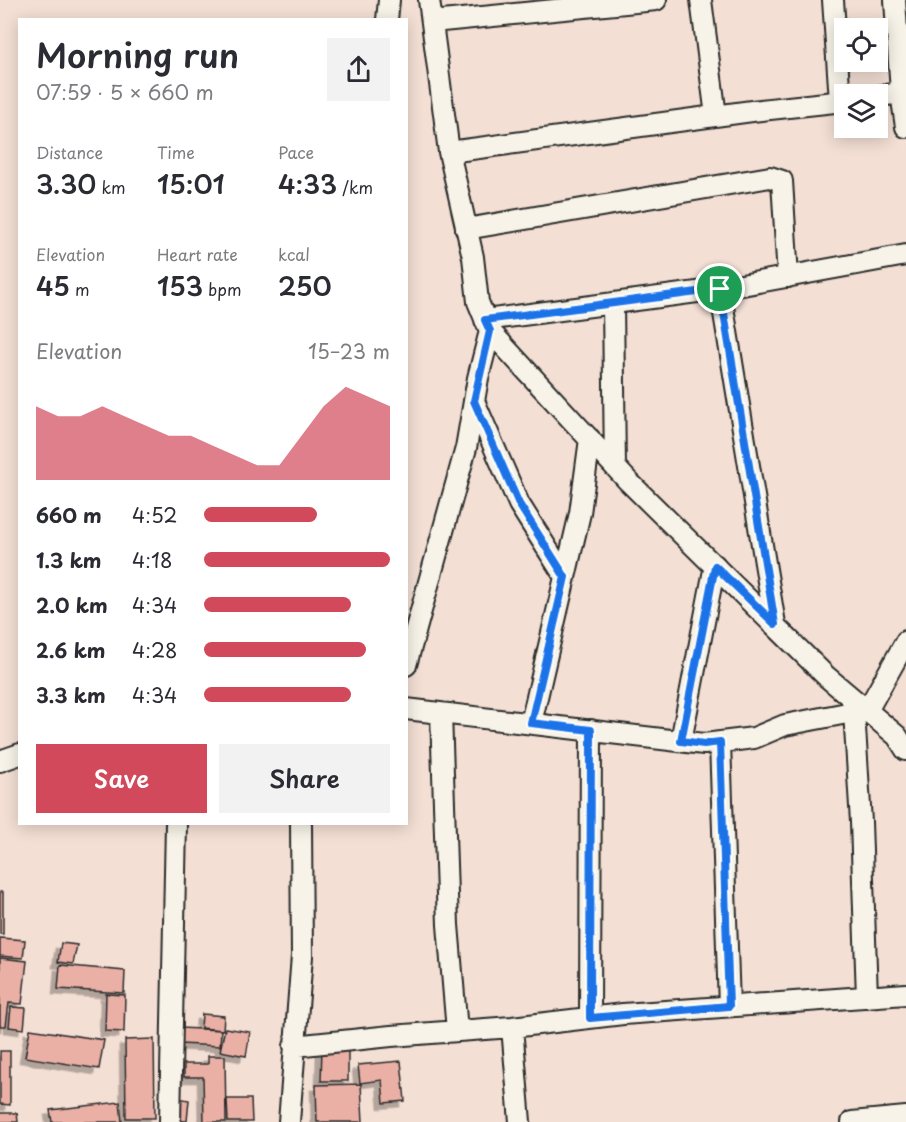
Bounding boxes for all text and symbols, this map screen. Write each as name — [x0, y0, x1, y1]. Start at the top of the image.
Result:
map controls — [834, 18, 888, 138]
button: locate — [834, 18, 888, 72]
text: Morning run — [36, 29, 239, 79]
button: share — [327, 38, 390, 101]
text: 07:59 · 5 × 660 m — [36, 77, 214, 107]
button: layers — [834, 84, 888, 138]
text: Distance — [36, 140, 103, 164]
text: Time — [157, 140, 195, 164]
text: Pace — [278, 140, 314, 164]
text: 3.30 — [36, 164, 96, 203]
text: 15:01 — [157, 164, 225, 203]
text: 4:33 — [278, 164, 337, 203]
text: km — [96, 175, 126, 199]
text: /km — [337, 175, 373, 199]
text: Elevation — [36, 242, 105, 266]
text: Heart rate — [157, 242, 238, 266]
text: kcal — [278, 242, 310, 266]
pin — [694, 263, 745, 314]
text: 45 — [36, 266, 70, 305]
text: 153 — [157, 266, 203, 305]
text: 250 — [278, 266, 332, 305]
icon: arrive — [703, 272, 736, 305]
text: m — [70, 277, 90, 301]
text: bpm — [203, 277, 241, 301]
text: Elevation — [36, 336, 122, 366]
text: 15–23 m — [308, 336, 390, 366]
text: 660 m — [36, 500, 102, 530]
text: 4:52 — [132, 500, 177, 530]
text: 1.3 km — [36, 545, 102, 575]
text: 4:18 — [132, 545, 172, 575]
text: 2.0 km — [36, 590, 108, 620]
text: 4:34 — [132, 590, 177, 620]
text: 2.6 km — [36, 635, 105, 665]
text: 4:28 — [132, 635, 178, 665]
text: 3.3 km — [36, 680, 106, 710]
text: 4:34 — [132, 680, 177, 710]
button: Save — [36, 744, 207, 813]
button: Share — [219, 744, 390, 813]

